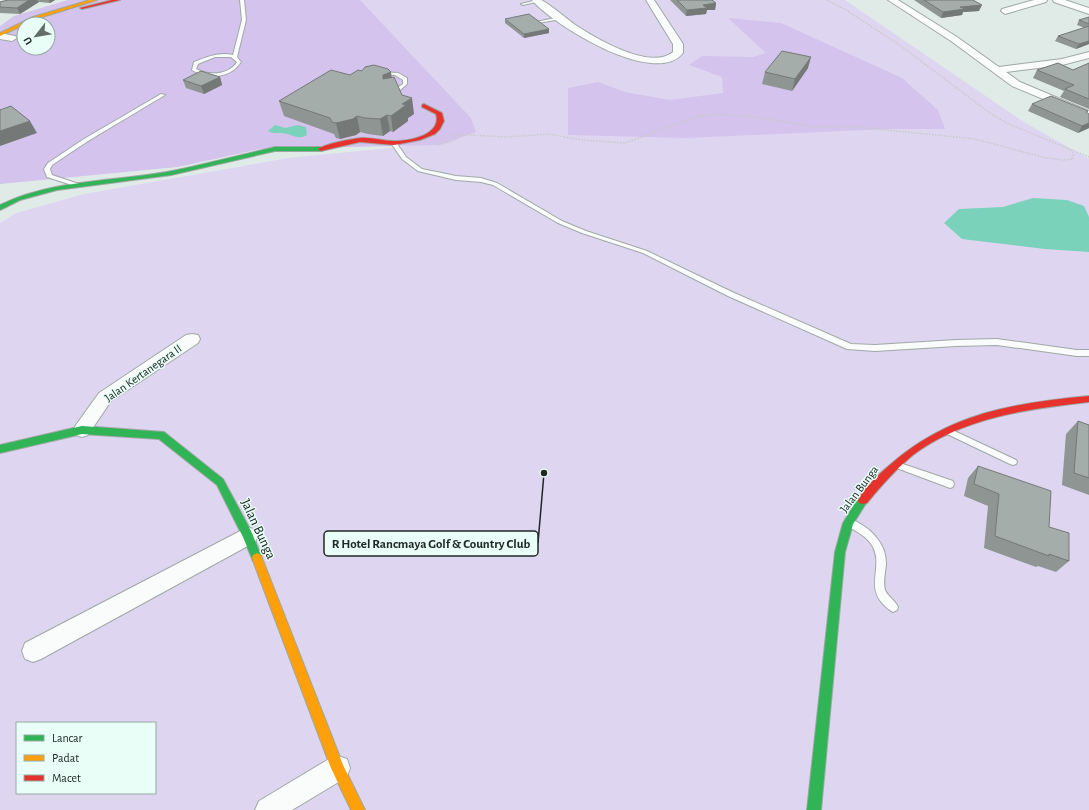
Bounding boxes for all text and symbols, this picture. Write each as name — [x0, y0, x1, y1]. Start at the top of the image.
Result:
north arrow — [16, 16, 56, 56]
text: U — [21, 35, 34, 47]
street label: Jalan Kertanegara II — [102, 342, 184, 404]
street label: Jalan Bunga — [838, 463, 881, 515]
street label: Jalan Bunga — [238, 497, 278, 562]
callout: R Hotel Rancmaya Golf & Country Club — [324, 531, 538, 556]
text: R Hotel Rancmaya Golf & Country Club — [332, 538, 530, 551]
legend — [16, 722, 156, 794]
text: Lancar — [52, 732, 83, 744]
text: Padat — [52, 752, 79, 764]
text: Macet — [52, 772, 81, 784]

